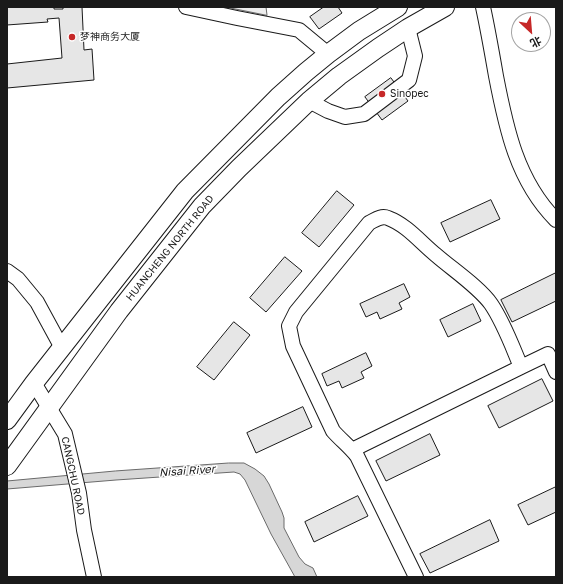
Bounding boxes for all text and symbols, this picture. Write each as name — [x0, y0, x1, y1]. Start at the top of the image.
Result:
north arrow — [511, 12, 551, 52]
place label: 梦神商务大厦 — [80, 31, 140, 43]
marker: 梦神商务大厦 — [67, 32, 77, 42]
text: 北 — [528, 34, 544, 51]
place label: Sinopec — [390, 88, 429, 100]
marker: Sinopec — [377, 89, 387, 99]
street label: HUANCHENG NORTH ROAD — [124, 193, 216, 303]
street label: CANGCHU ROAD — [59, 436, 87, 516]
water label: Nisai River — [159, 462, 215, 480]

